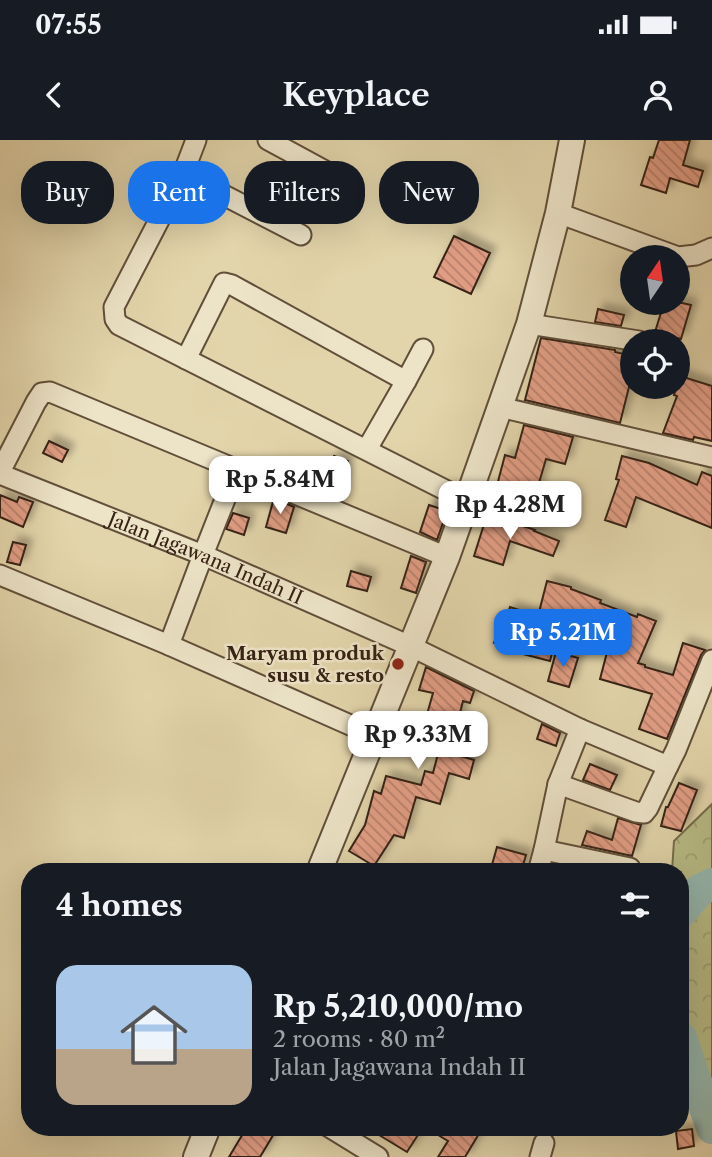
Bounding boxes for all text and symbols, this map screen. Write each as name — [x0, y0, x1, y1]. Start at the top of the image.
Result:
text: 07:55 — [35, 9, 102, 41]
text: Keyplace — [282, 75, 430, 114]
icon: back — [35, 76, 73, 114]
icon: person — [639, 76, 677, 114]
chip: Buy — [21, 161, 114, 224]
chip: Rent — [128, 161, 230, 224]
chip: Filters — [244, 161, 365, 224]
chip: New — [379, 161, 479, 224]
north arrow — [620, 245, 690, 315]
map controls — [620, 245, 690, 399]
button: locate — [620, 329, 690, 399]
pin: Rp 5.84M — [208, 456, 352, 516]
text: Rp 5.84M — [225, 465, 335, 493]
pin: Rp 4.28M — [438, 482, 582, 541]
text: Rp 4.28M — [454, 490, 566, 518]
street label: Jalan Jagawana Indah II — [102, 506, 306, 609]
pin: Rp 5.21M — [491, 610, 635, 669]
text: Rp 5.21M — [510, 618, 616, 646]
place label: Maryam produk susu & resto — [226, 642, 384, 687]
marker: Maryam produk susu & resto — [390, 656, 406, 672]
pin: Rp 9.33M — [346, 712, 490, 771]
text: Rp 9.33M — [364, 720, 472, 748]
icon: filters — [616, 886, 654, 924]
text: 4 homes — [56, 887, 183, 924]
text: Rp 5,210,000/mo — [273, 988, 523, 1025]
icon: home — [112, 993, 196, 1077]
text: 2 rooms · 80 m² — [273, 1025, 445, 1053]
text: Jalan Jagawana Indah II — [273, 1053, 526, 1081]

